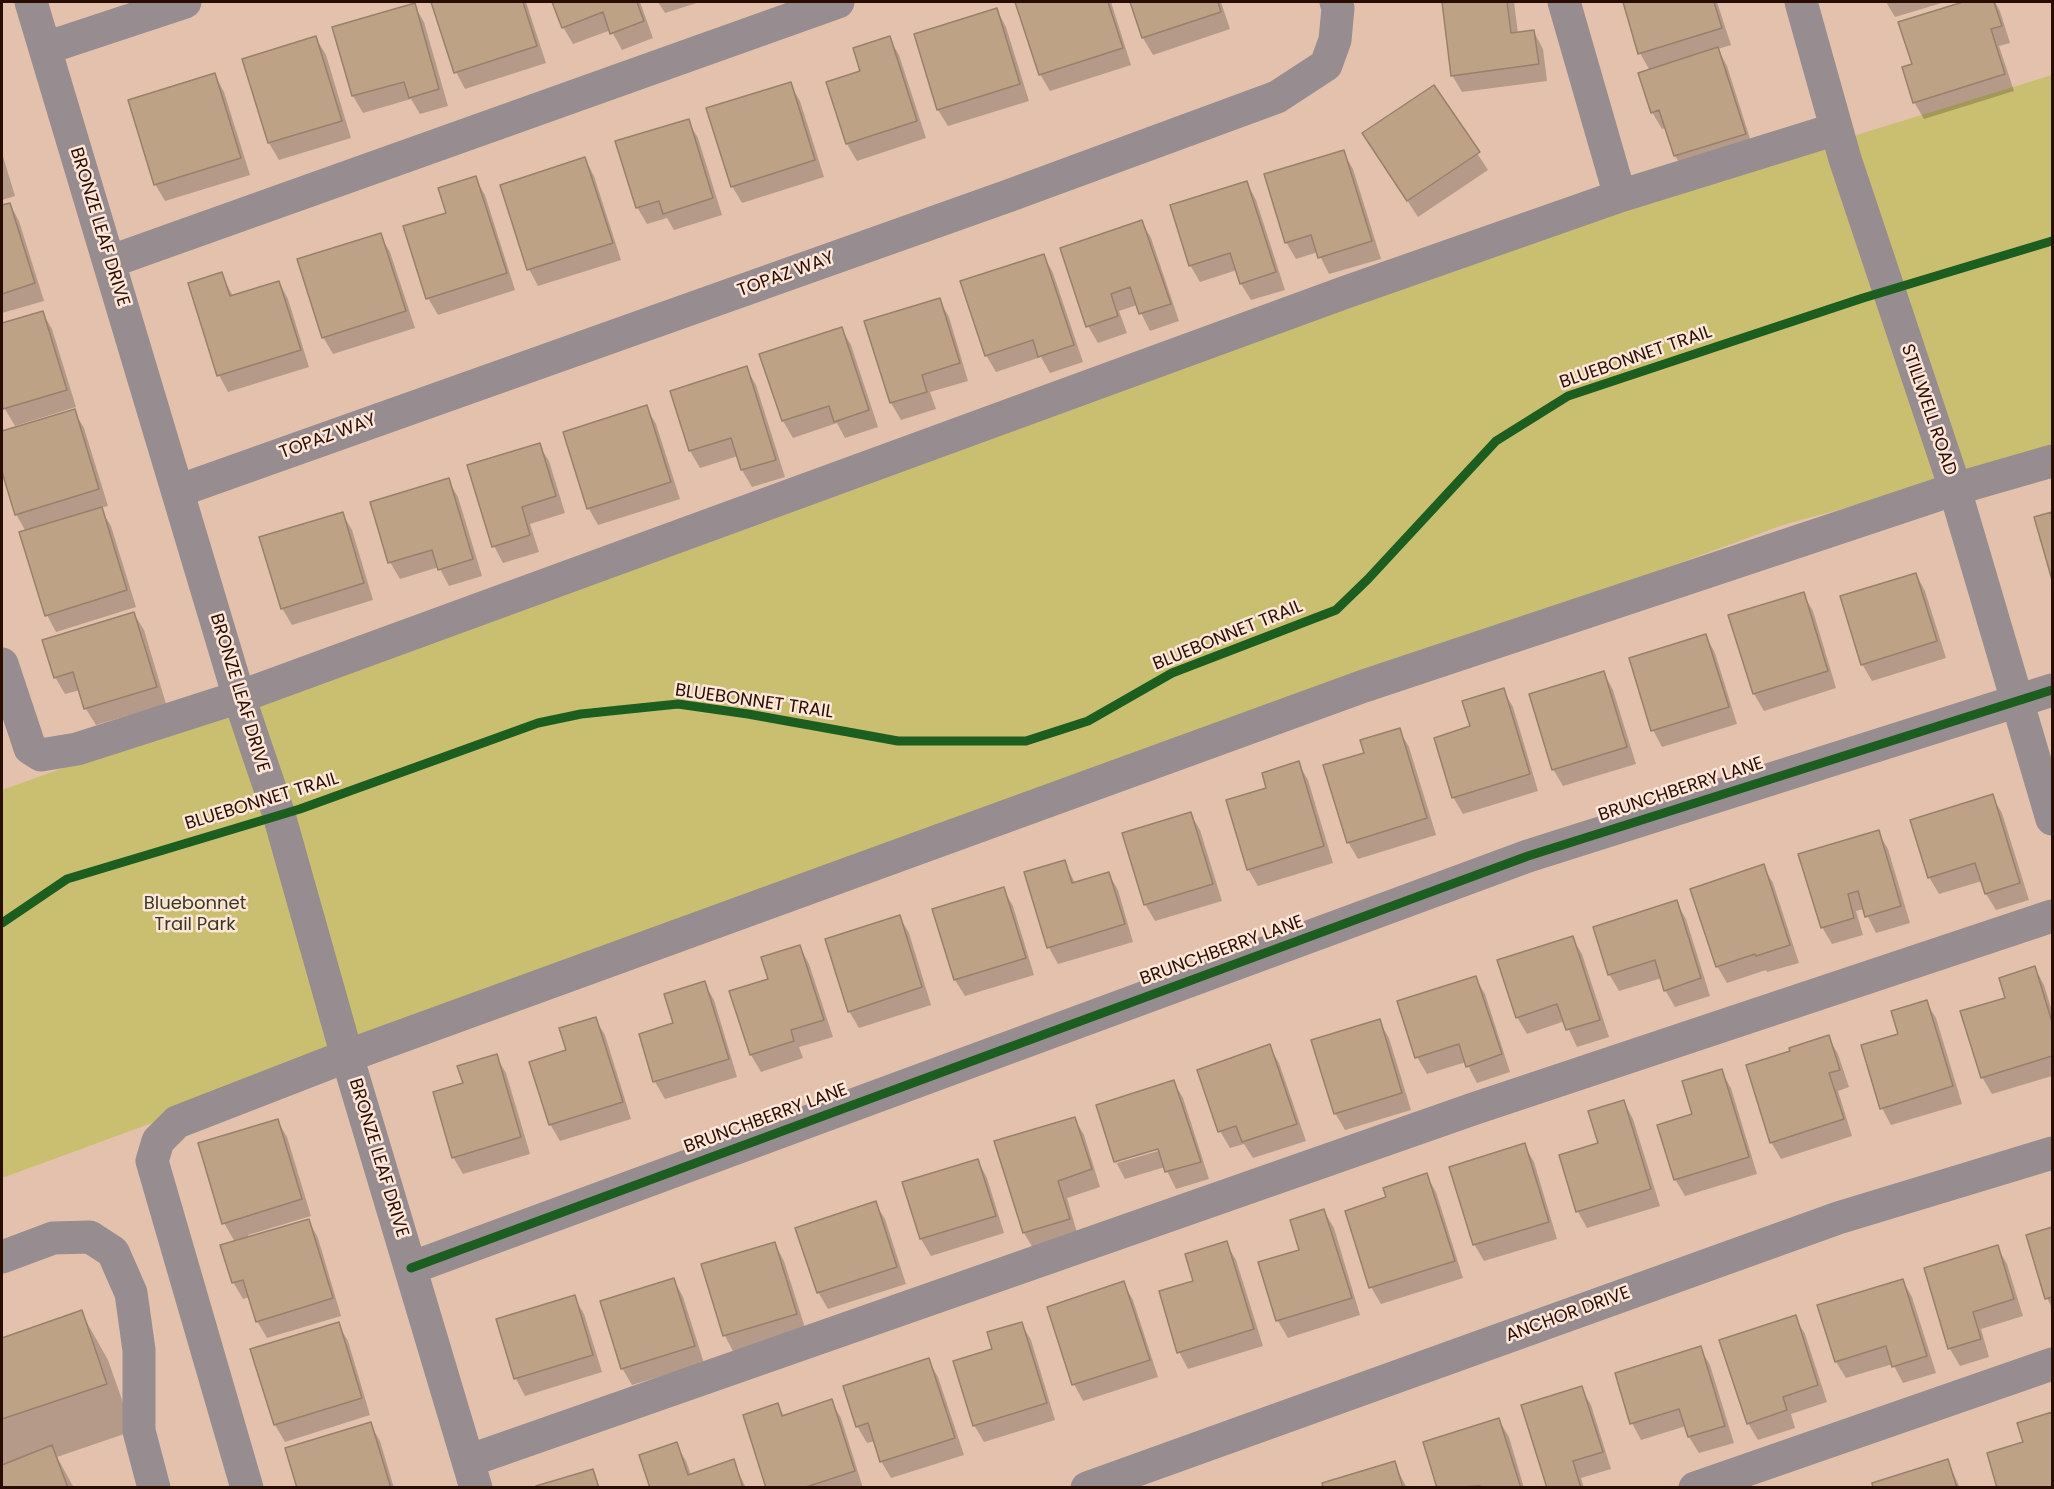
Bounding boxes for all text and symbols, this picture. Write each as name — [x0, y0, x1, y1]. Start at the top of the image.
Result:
street label: BRONZE LEAF DRIVE — [65, 145, 133, 309]
street label: TOPAZ WAY — [735, 248, 837, 302]
street label: BLUEBONNET TRAIL — [1557, 322, 1715, 394]
street label: STILLWELL ROAD — [1895, 342, 1961, 478]
street label: TOPAZ WAY — [277, 410, 379, 464]
street label: BLUEBONNET TRAIL — [1150, 596, 1306, 676]
street label: BRONZE LEAF DRIVE — [205, 611, 273, 775]
street label: BLUEBONNET TRAIL — [674, 680, 834, 724]
street label: BRUNCHBERRY LANE — [1596, 753, 1766, 827]
street label: BLUEBONNET TRAIL — [183, 768, 341, 836]
park label: Bluebonnet Trail Park — [144, 893, 246, 936]
street label: BRUNCHBERRY LANE — [1137, 911, 1307, 991]
street label: BRONZE LEAF DRIVE — [344, 1076, 412, 1240]
street label: BRUNCHBERRY LANE — [681, 1079, 851, 1159]
street label: ANCHOR DRIVE — [1503, 1283, 1633, 1347]

